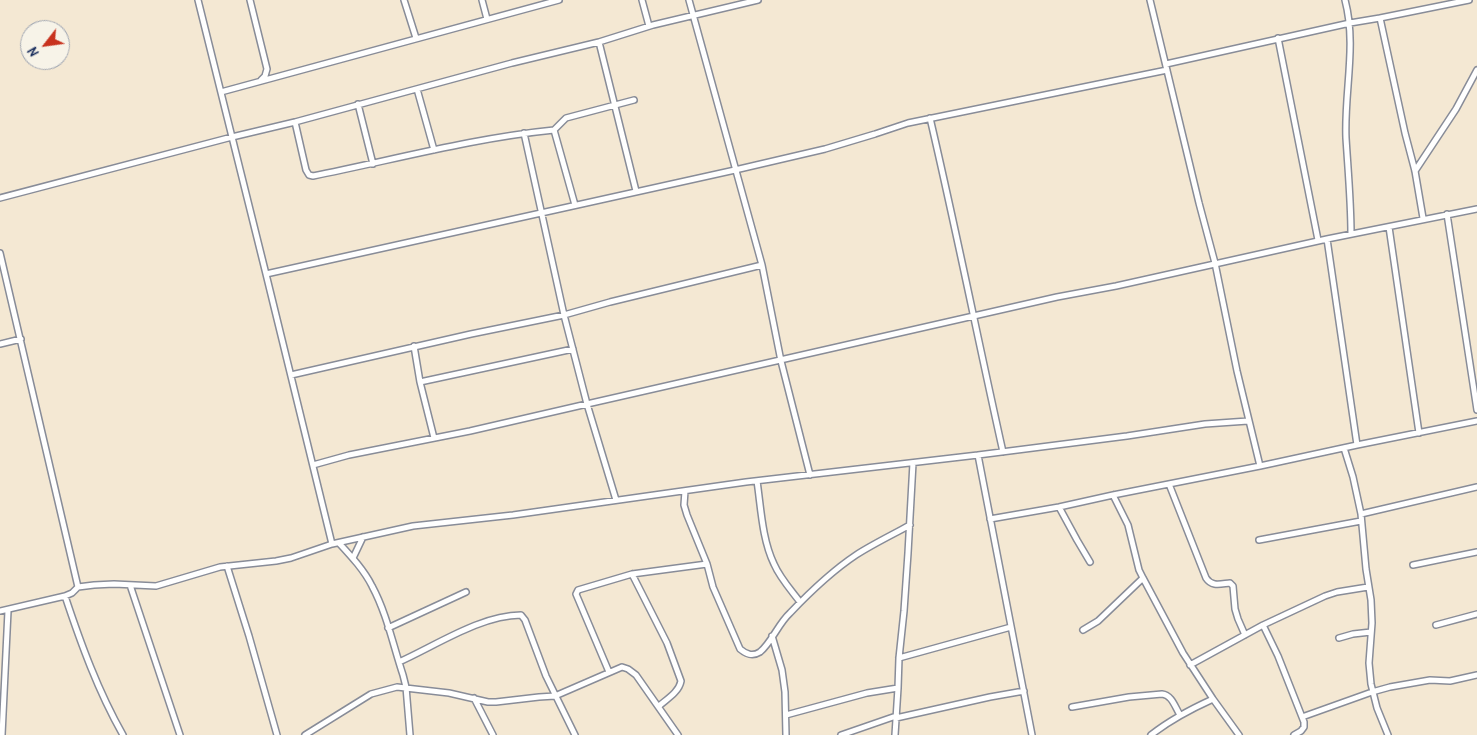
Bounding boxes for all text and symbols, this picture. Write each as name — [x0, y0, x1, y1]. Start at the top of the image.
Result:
north arrow — [20, 20, 70, 70]
text: N — [22, 44, 43, 60]

